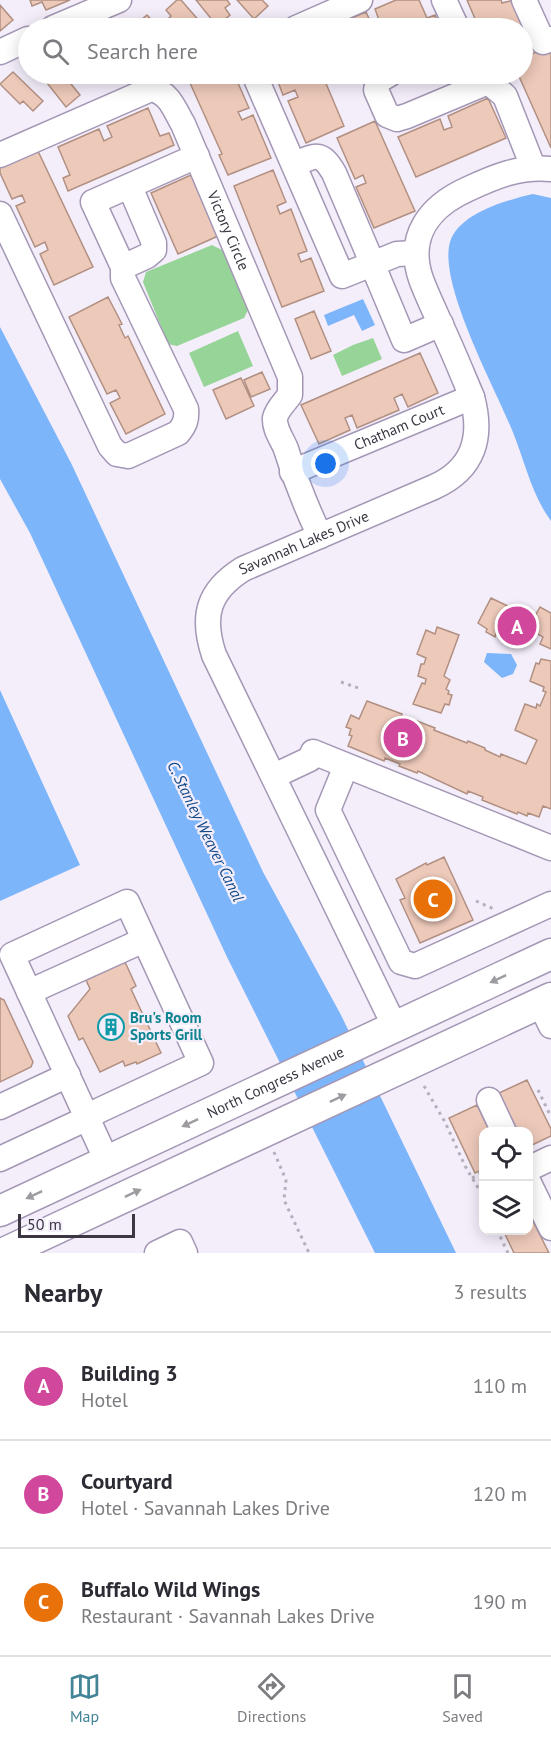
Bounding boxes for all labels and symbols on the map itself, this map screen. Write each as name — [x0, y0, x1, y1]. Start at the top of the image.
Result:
street label: Victory Circle — [203, 187, 254, 273]
street label: Chatham Court — [351, 400, 447, 454]
your location — [311, 449, 340, 478]
street label: Savannah Lakes Drive — [236, 506, 371, 579]
pin: A — [498, 604, 536, 648]
pin: B — [384, 716, 422, 760]
water label: C. Stanley Weaver Canal — [163, 757, 249, 905]
pin: C — [414, 876, 452, 922]
one-way arrow — [490, 975, 507, 984]
place label: Bru's Room Sports Grill — [130, 1008, 203, 1044]
building icon: Bru's Room Sports Grill — [96, 1012, 126, 1042]
street label: North Congress Avenue — [204, 1042, 347, 1122]
one-way arrow — [329, 1093, 346, 1102]
one-way arrow — [181, 1118, 198, 1127]
one-way arrow — [124, 1189, 141, 1198]
one-way arrow — [25, 1191, 42, 1200]
scale bar — [18, 1211, 135, 1238]

